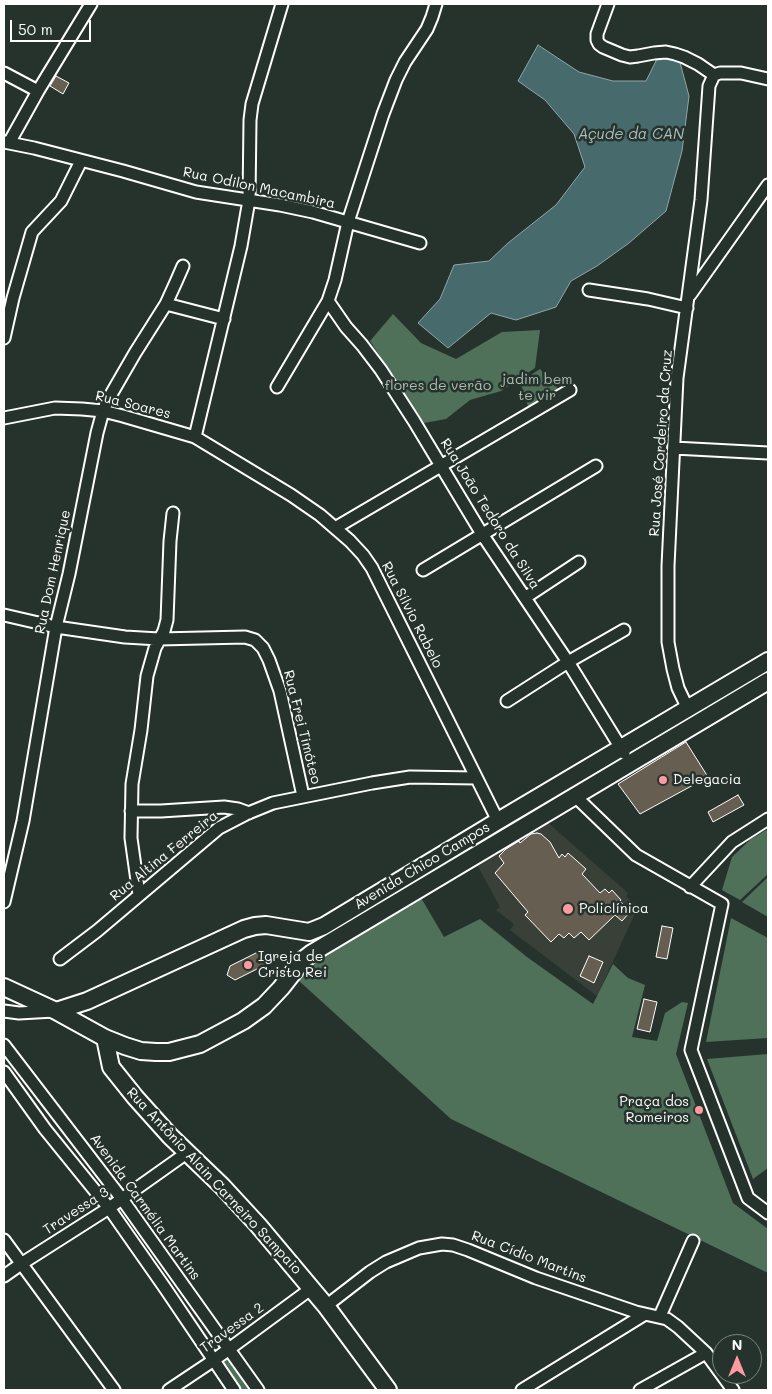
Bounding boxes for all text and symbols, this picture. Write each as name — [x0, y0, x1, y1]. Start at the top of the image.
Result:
scale bar — [12, 10, 94, 42]
text: 50 m — [18, 19, 53, 39]
water label: Açude da CAN — [578, 125, 684, 143]
street label: Rua Odilon Macambira — [181, 164, 337, 212]
street label: Rua José Cordeiro da Cruz — [646, 349, 676, 537]
park label: jadim bem te vir — [502, 372, 572, 404]
park label: flores de verão — [385, 378, 491, 394]
street label: Rua Soares — [93, 388, 173, 422]
street label: Rua João Tedoro da Silva — [437, 435, 543, 593]
street label: Rua Dom Henrique — [32, 508, 74, 636]
street label: Rua Sílvio Rabelo — [378, 559, 446, 671]
street label: Rua Frei Timóteo — [280, 668, 324, 786]
place label: Delegacia — [673, 772, 742, 788]
marker: Delegacia — [657, 774, 669, 786]
street label: Rua Altina Ferreira — [107, 807, 221, 905]
street label: Avenida Chico Campos — [351, 819, 493, 913]
place label: Policlínica — [579, 901, 649, 917]
marker: Policlínica — [561, 902, 575, 916]
place label: Igreja de Cristo Rei — [258, 949, 327, 982]
marker: Igreja de Cristo Rei — [242, 959, 254, 971]
street label: Rua Antônio Alain Carneiro Sampaio — [123, 1084, 305, 1278]
place label: Praça dos Romeiros — [619, 1094, 689, 1126]
marker: Praça dos Romeiros — [693, 1104, 705, 1116]
street label: Avenida Carmélia Martins — [86, 1130, 204, 1284]
street label: Travessa 3 — [40, 1184, 112, 1238]
street label: Rua Cídio Martins — [469, 1227, 589, 1287]
street label: Travessa 2 — [197, 1299, 267, 1357]
north arrow — [712, 1334, 762, 1384]
text: N — [732, 1335, 742, 1354]

